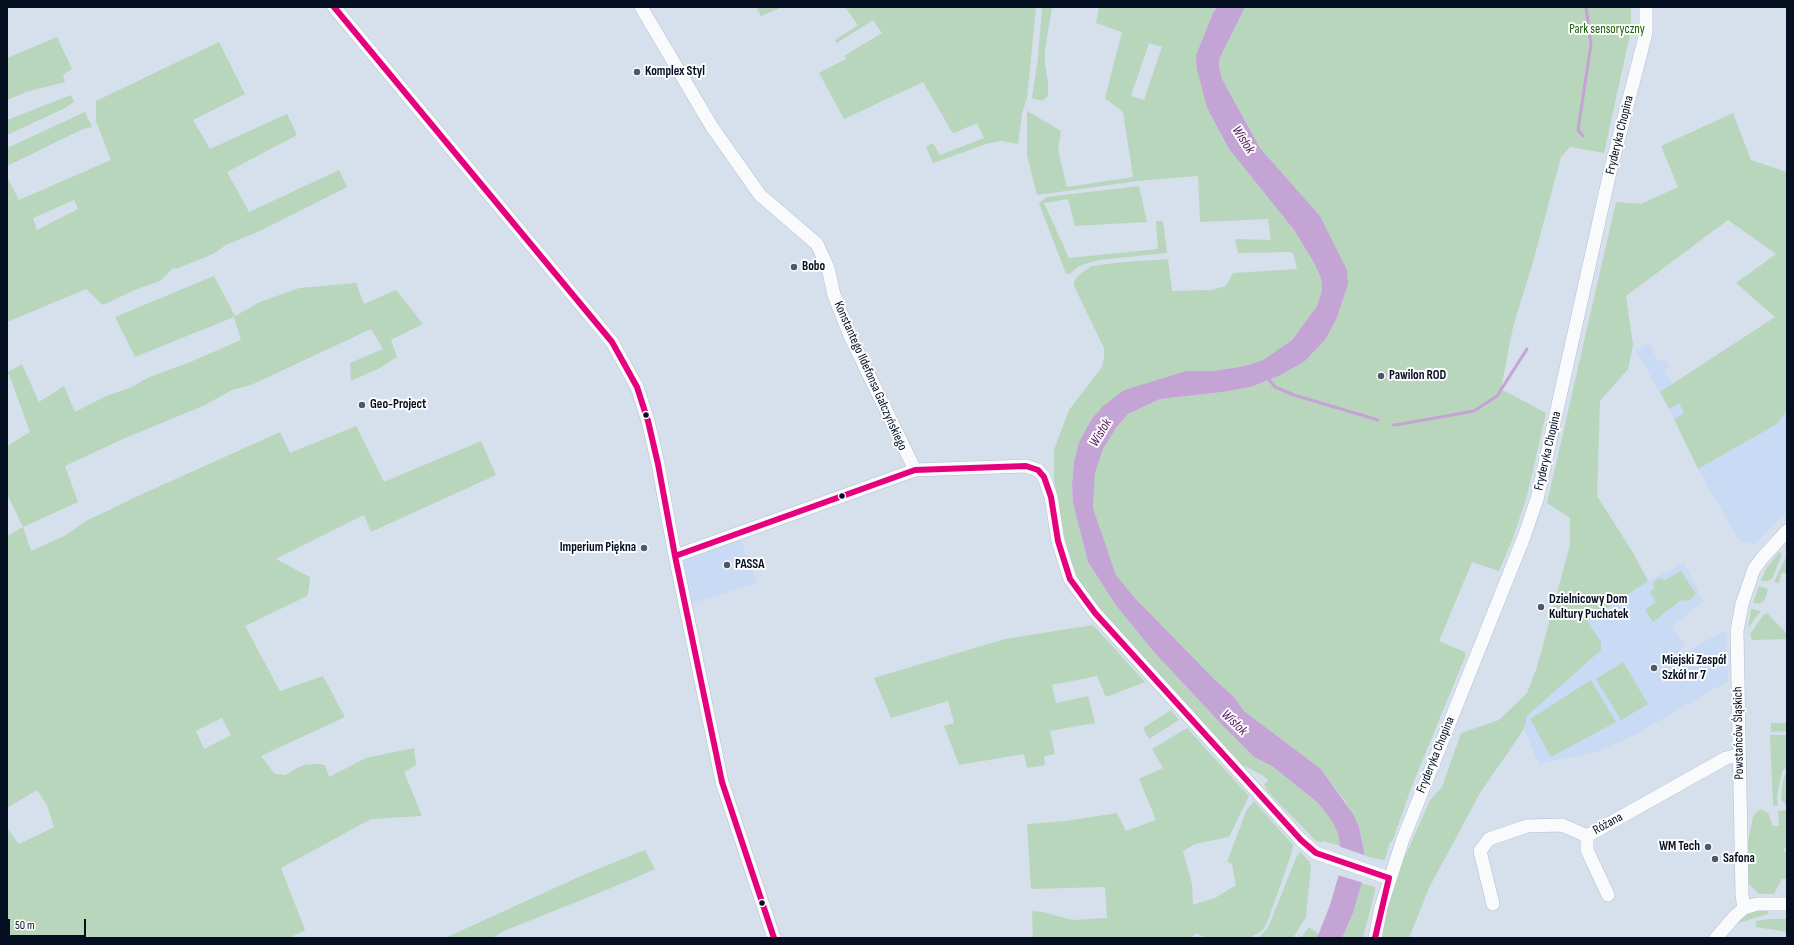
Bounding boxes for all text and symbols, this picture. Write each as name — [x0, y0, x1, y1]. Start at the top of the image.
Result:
park label: Park sensoryczny — [1569, 22, 1645, 38]
place label: Komplex Styl — [645, 64, 705, 80]
marker: Komplex Styl — [632, 67, 642, 77]
street label: Fryderyka Chopina — [1603, 94, 1637, 176]
water label: Wisłok — [1228, 123, 1258, 157]
place label: Bobo — [802, 259, 825, 275]
marker: Bobo — [789, 262, 799, 272]
street label: Konstantego Ildefonsa Gałczyńskiego — [830, 299, 910, 453]
place label: Pawilon ROD — [1389, 368, 1446, 384]
marker: Pawilon ROD — [1376, 371, 1386, 381]
place label: Geo-Project — [370, 397, 426, 413]
marker: Geo-Project — [357, 400, 367, 410]
unlabelled marker — [641, 410, 651, 420]
street label: Fryderyka Chopina — [1531, 410, 1565, 492]
water label: Wisłok — [1086, 416, 1116, 450]
unlabelled marker — [837, 491, 847, 501]
place label: Imperium Piękna — [560, 540, 636, 556]
marker: Imperium Piękna — [639, 543, 649, 553]
place label: PASSA — [735, 557, 764, 573]
marker: PASSA — [722, 560, 732, 570]
place label: Dzielnicowy Dom Kultury Puchatek — [1549, 592, 1629, 623]
marker: Dzielnicowy Dom Kultury Puchatek — [1536, 602, 1546, 612]
place label: Miejski Zespół Szkół nr 7 — [1662, 653, 1726, 684]
marker: Miejski Zespół Szkół nr 7 — [1649, 663, 1659, 673]
street label: Powstańców Śląskich — [1730, 686, 1748, 780]
water label: Wisłok — [1217, 707, 1251, 739]
street label: Fryderyka Chopina — [1414, 715, 1458, 795]
street label: Różana — [1590, 810, 1626, 838]
place label: WM Tech — [1659, 839, 1700, 855]
marker: WM Tech — [1703, 842, 1713, 852]
place label: Safona — [1723, 851, 1755, 867]
marker: Safona — [1710, 854, 1720, 864]
unlabelled marker — [757, 898, 767, 908]
scale bar — [10, 911, 88, 937]
text: 50 m — [15, 918, 35, 933]

